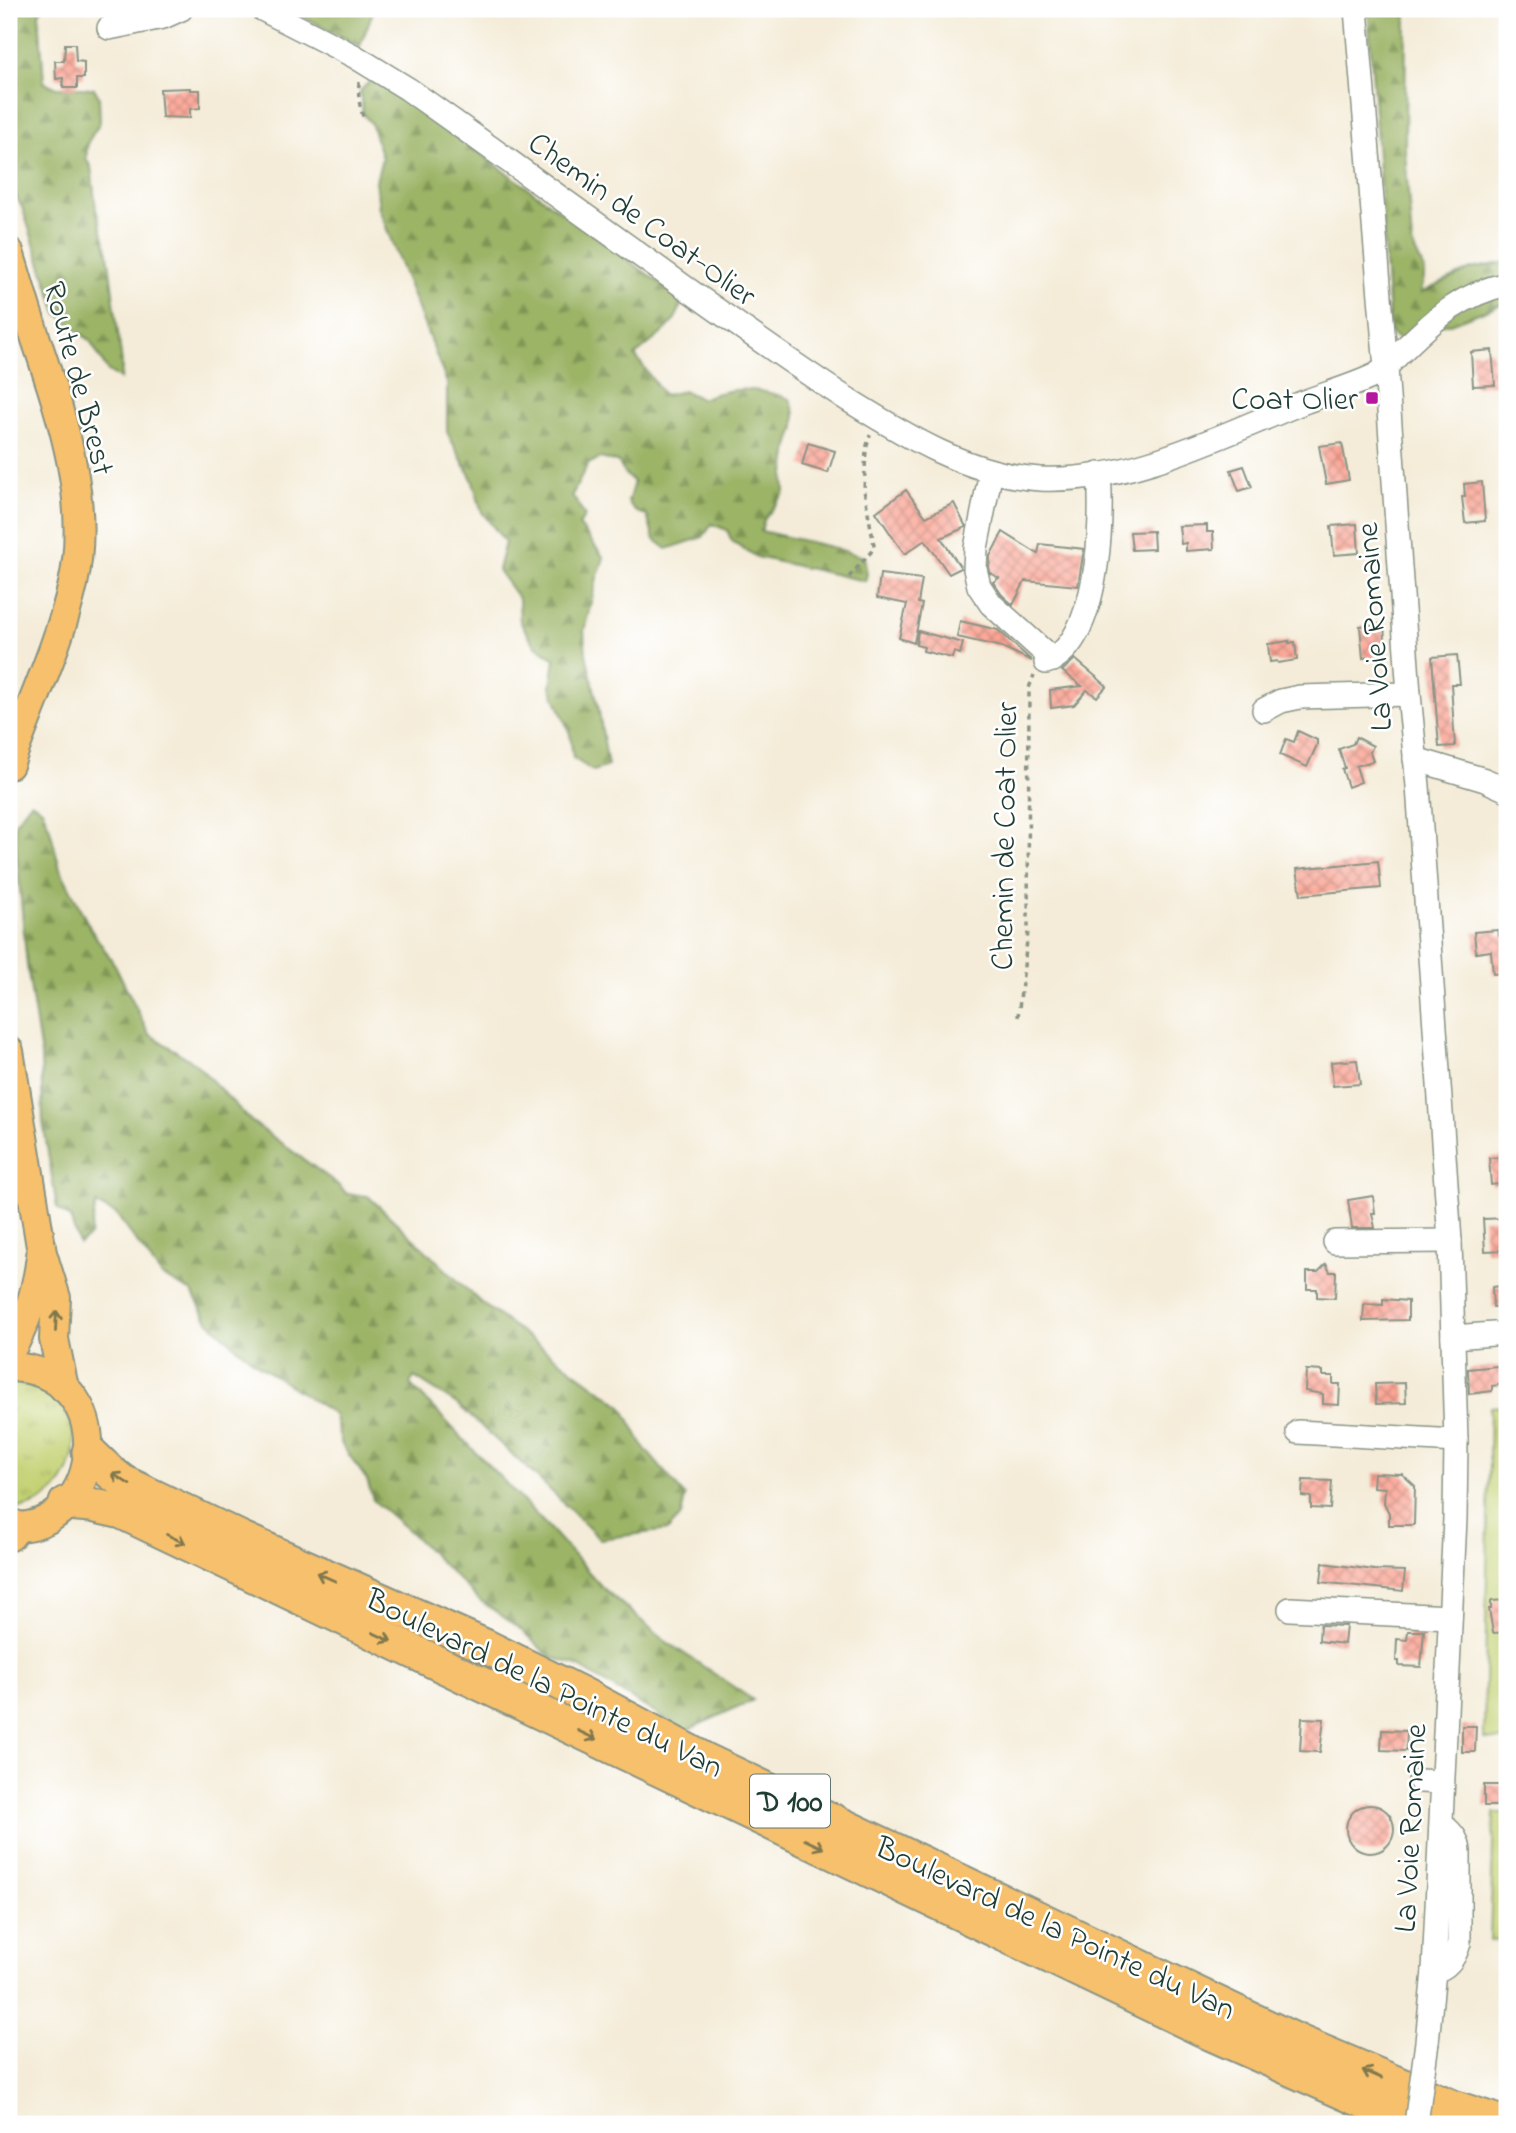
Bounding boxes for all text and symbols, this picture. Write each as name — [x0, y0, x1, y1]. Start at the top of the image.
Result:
street label: Chemin de Coat-Olier — [517, 122, 765, 320]
street label: Route de Brest — [28, 277, 125, 481]
place label: Coat Olier — [1231, 378, 1358, 425]
marker: Coat Olier — [1364, 390, 1380, 406]
street label: La Voie Romaine — [1346, 520, 1407, 733]
street label: Chemin de Coat Olier — [981, 701, 1032, 971]
one-way arrow — [49, 1310, 62, 1333]
one-way arrow — [112, 1472, 131, 1487]
one-way arrow — [165, 1533, 186, 1547]
one-way arrow — [316, 1570, 338, 1583]
street label: Boulevard de la Pointe du Van — [356, 1577, 730, 1792]
one-way arrow — [371, 1631, 392, 1644]
street label: La Voie Romaine — [1384, 1722, 1441, 1934]
one-way arrow — [576, 1728, 597, 1742]
road number: D 100 — [750, 1774, 830, 1828]
street label: Boulevard de la Pointe du Van — [866, 1825, 1242, 2034]
one-way arrow — [803, 1838, 824, 1852]
one-way arrow — [1362, 2067, 1384, 2080]

